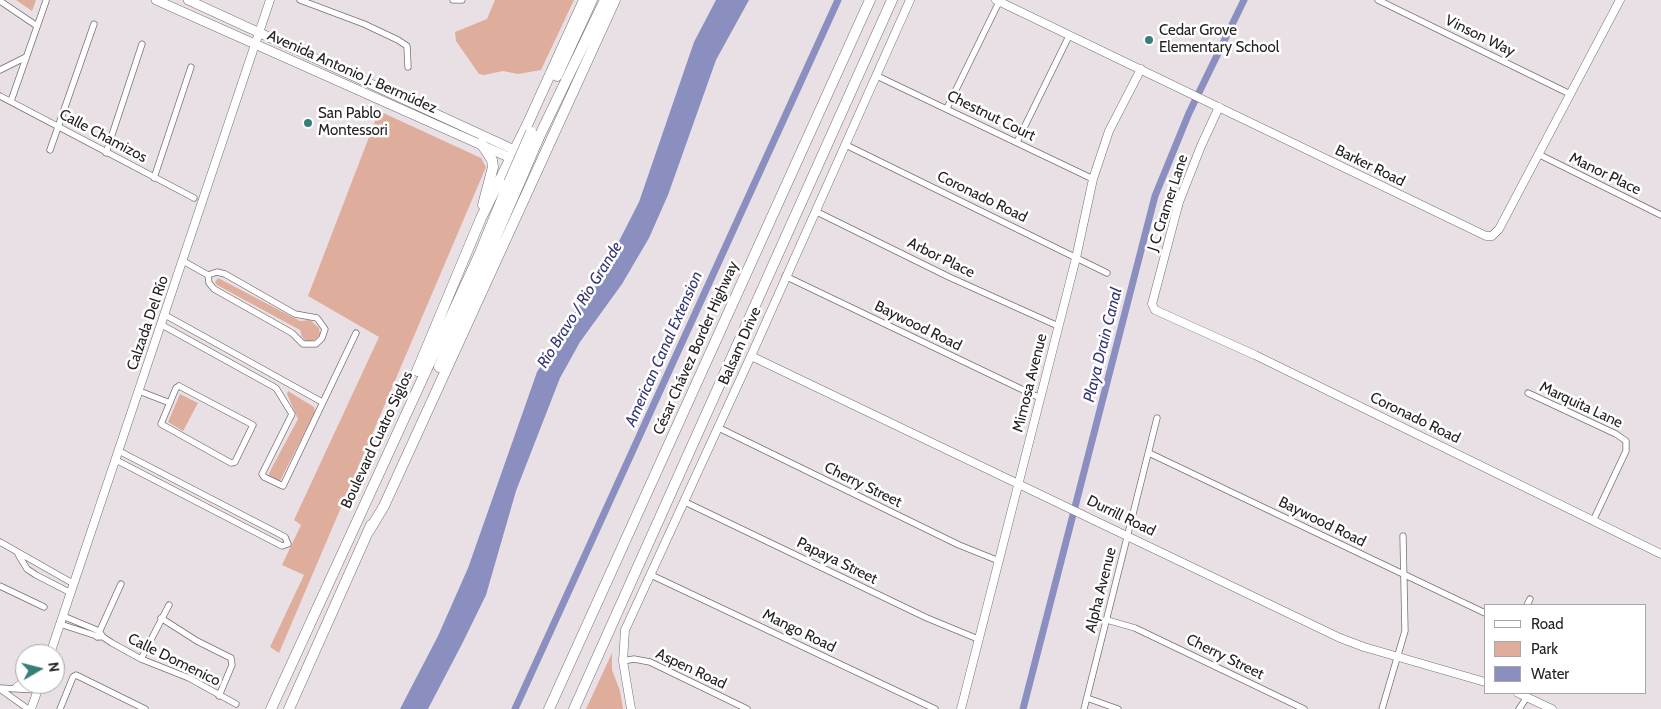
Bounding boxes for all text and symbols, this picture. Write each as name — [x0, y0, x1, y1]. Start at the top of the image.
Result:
street label: Vinson Way — [1442, 11, 1518, 61]
place label: Cedar Grove Elementary School — [1159, 22, 1279, 57]
street label: Avenida Antonio J. Bermúdez — [264, 26, 440, 118]
marker: Cedar Grove Elementary School — [1143, 34, 1155, 46]
street label: Chestnut Court — [944, 87, 1038, 145]
street label: Calle Chamizos — [56, 105, 150, 167]
place label: San Pablo Montessori — [318, 105, 388, 140]
marker: San Pablo Montessori — [302, 117, 314, 129]
street label: Barker Road — [1332, 141, 1408, 191]
street label: Manor Place — [1566, 149, 1644, 199]
street label: J C Cramer Lane — [1144, 152, 1192, 254]
street label: Coronado Road — [934, 167, 1030, 227]
street label: Arbor Place — [905, 234, 977, 282]
water label: Río Bravo / Rio Grande — [533, 238, 627, 372]
street label: César Chávez Border Highway — [650, 258, 742, 438]
water label: American Canal Extension — [621, 269, 707, 429]
street label: Calzada Del Río — [123, 273, 173, 373]
water label: Playa Drain Canal — [1079, 286, 1127, 404]
street label: Baywood Road — [871, 297, 965, 355]
street label: Balsam Drive — [715, 304, 765, 388]
street label: Mimosa Avenue — [1009, 332, 1051, 434]
street label: Boulevard Cuatro Siglos — [337, 369, 417, 511]
street label: Marquita Lane — [1537, 378, 1625, 432]
street label: Coronado Road — [1367, 388, 1463, 448]
street label: Cherry Street — [821, 458, 905, 512]
street label: Durrill Road — [1084, 492, 1158, 540]
street label: Baywood Road — [1275, 493, 1369, 551]
street label: Papaya Street — [794, 534, 880, 588]
street label: Alpha Avenue — [1082, 545, 1120, 635]
legend — [1484, 604, 1646, 694]
street label: Mango Road — [759, 606, 839, 656]
text: Road — [1531, 615, 1564, 633]
street label: Calle Domenico — [125, 630, 223, 690]
street label: Cherry Street — [1183, 630, 1267, 684]
text: Park — [1531, 640, 1558, 658]
north arrow — [15, 644, 65, 694]
street label: Aspen Road — [653, 645, 729, 693]
text: N — [44, 661, 63, 673]
text: Water — [1531, 665, 1569, 683]

